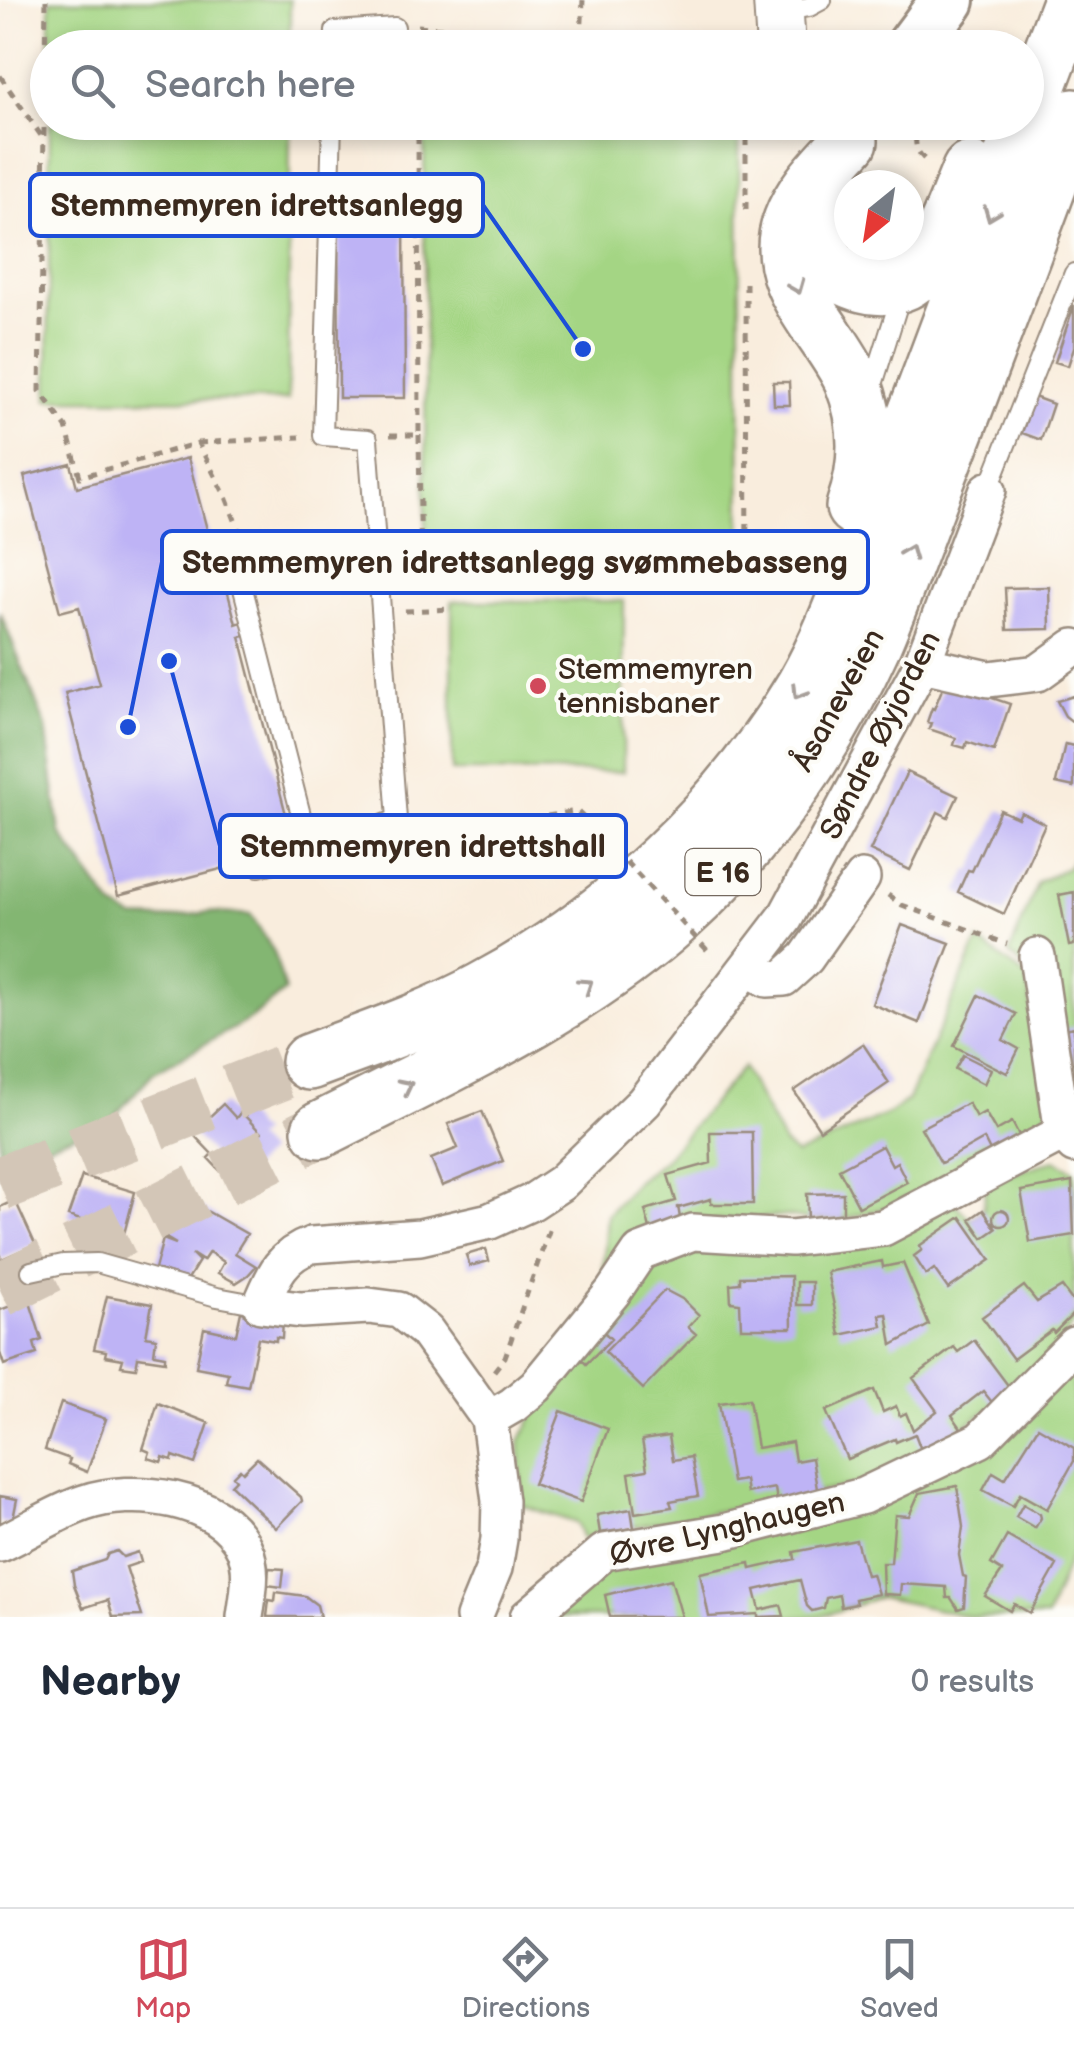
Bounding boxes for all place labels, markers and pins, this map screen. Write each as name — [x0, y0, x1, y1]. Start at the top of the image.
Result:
callout: Stemmemyren idrettsanlegg — [30, 174, 483, 236]
callout: Stemmemyren idrettsanlegg svømmebasseng — [162, 531, 868, 593]
place label: Stemmemyren tennisbaner — [558, 652, 753, 722]
marker: Stemmemyren tennisbaner — [527, 675, 549, 697]
callout: Stemmemyren idrettshall — [220, 815, 626, 877]

